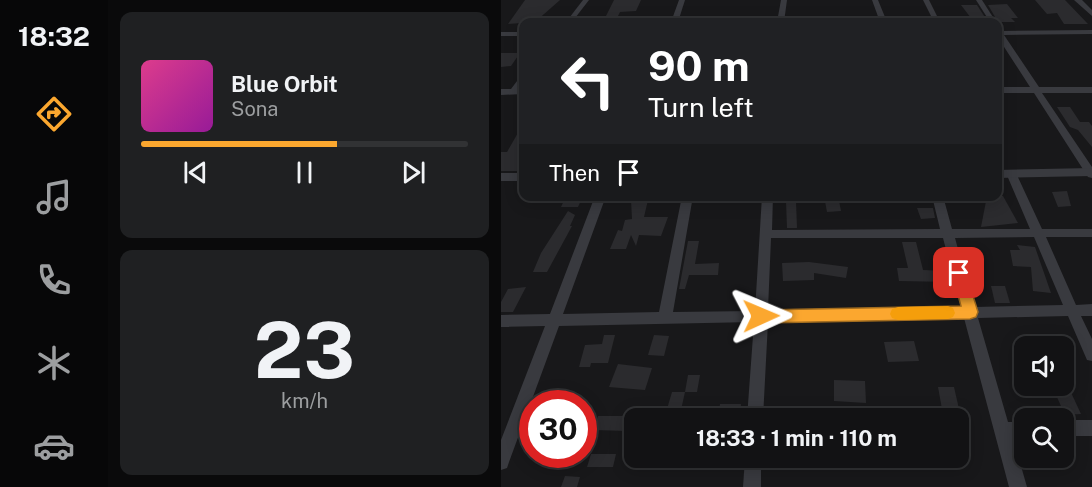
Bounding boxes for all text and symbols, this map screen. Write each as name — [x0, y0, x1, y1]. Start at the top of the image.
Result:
text: 18:32 — [18, 20, 90, 52]
text: 90 m — [648, 41, 750, 90]
icon: left — [549, 42, 627, 120]
text: Blue Orbit — [231, 71, 338, 97]
text: Turn left — [648, 91, 754, 123]
icon: directions — [33, 93, 75, 135]
text: Sona — [231, 97, 278, 121]
icon: previous — [179, 156, 212, 189]
icon: pause — [288, 156, 321, 189]
icon: next — [397, 156, 430, 189]
icon: arrive — [612, 156, 645, 189]
text: Then — [549, 160, 600, 186]
icon: music — [33, 176, 75, 218]
pin — [933, 247, 984, 298]
icon: arrive — [942, 256, 975, 289]
icon: phone — [33, 259, 75, 301]
position arrow — [729, 284, 793, 348]
text: 23 — [254, 304, 355, 396]
map controls — [1014, 336, 1074, 468]
button: sound — [1014, 336, 1074, 396]
icon: climate — [33, 342, 75, 384]
text: km/h — [281, 389, 328, 413]
speed limit sign: 30 — [519, 390, 597, 468]
button: search — [1014, 408, 1074, 468]
icon: car — [33, 425, 75, 467]
text: 18:33 · 1 min · 110 m — [696, 425, 897, 451]

